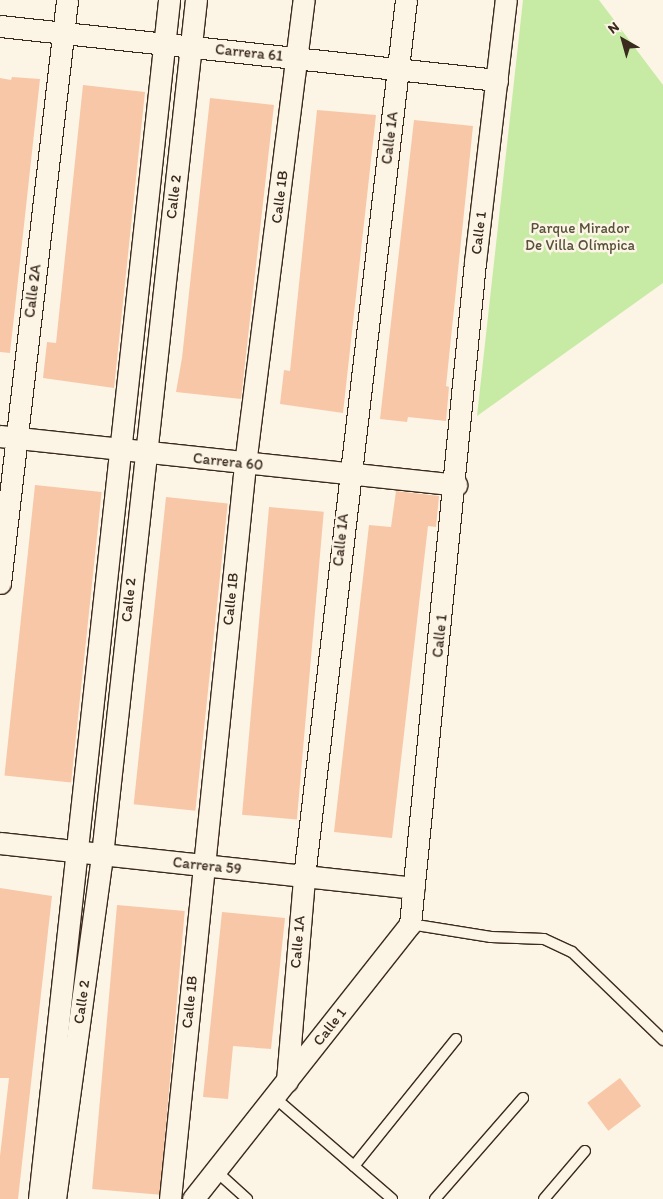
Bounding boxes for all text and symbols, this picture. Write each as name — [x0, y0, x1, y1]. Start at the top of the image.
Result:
north arrow — [598, 15, 648, 65]
text: N — [604, 18, 622, 37]
street label: Carrera 61 — [214, 40, 284, 66]
street label: Calle 1A — [378, 111, 402, 165]
street label: Calle 1B — [268, 170, 292, 224]
street label: Calle 2 — [162, 174, 186, 220]
street label: Calle 1 — [467, 210, 491, 256]
park label: Parque Mirador De Villa Olímpica — [525, 219, 635, 254]
street label: Calle 2A — [21, 263, 45, 319]
street label: Carrera 60 — [192, 449, 264, 475]
street label: Calle 1A — [329, 513, 353, 567]
street label: Calle 1B — [219, 572, 243, 626]
street label: Calle 2 — [118, 577, 140, 623]
street label: Calle 1 — [429, 613, 451, 659]
street label: Carrera 59 — [172, 853, 242, 879]
street label: Calle 1A — [287, 915, 309, 969]
street label: Calle 1B — [178, 975, 202, 1029]
street label: Calle 2 — [70, 979, 94, 1025]
street label: Calle 1 — [310, 1004, 350, 1050]

